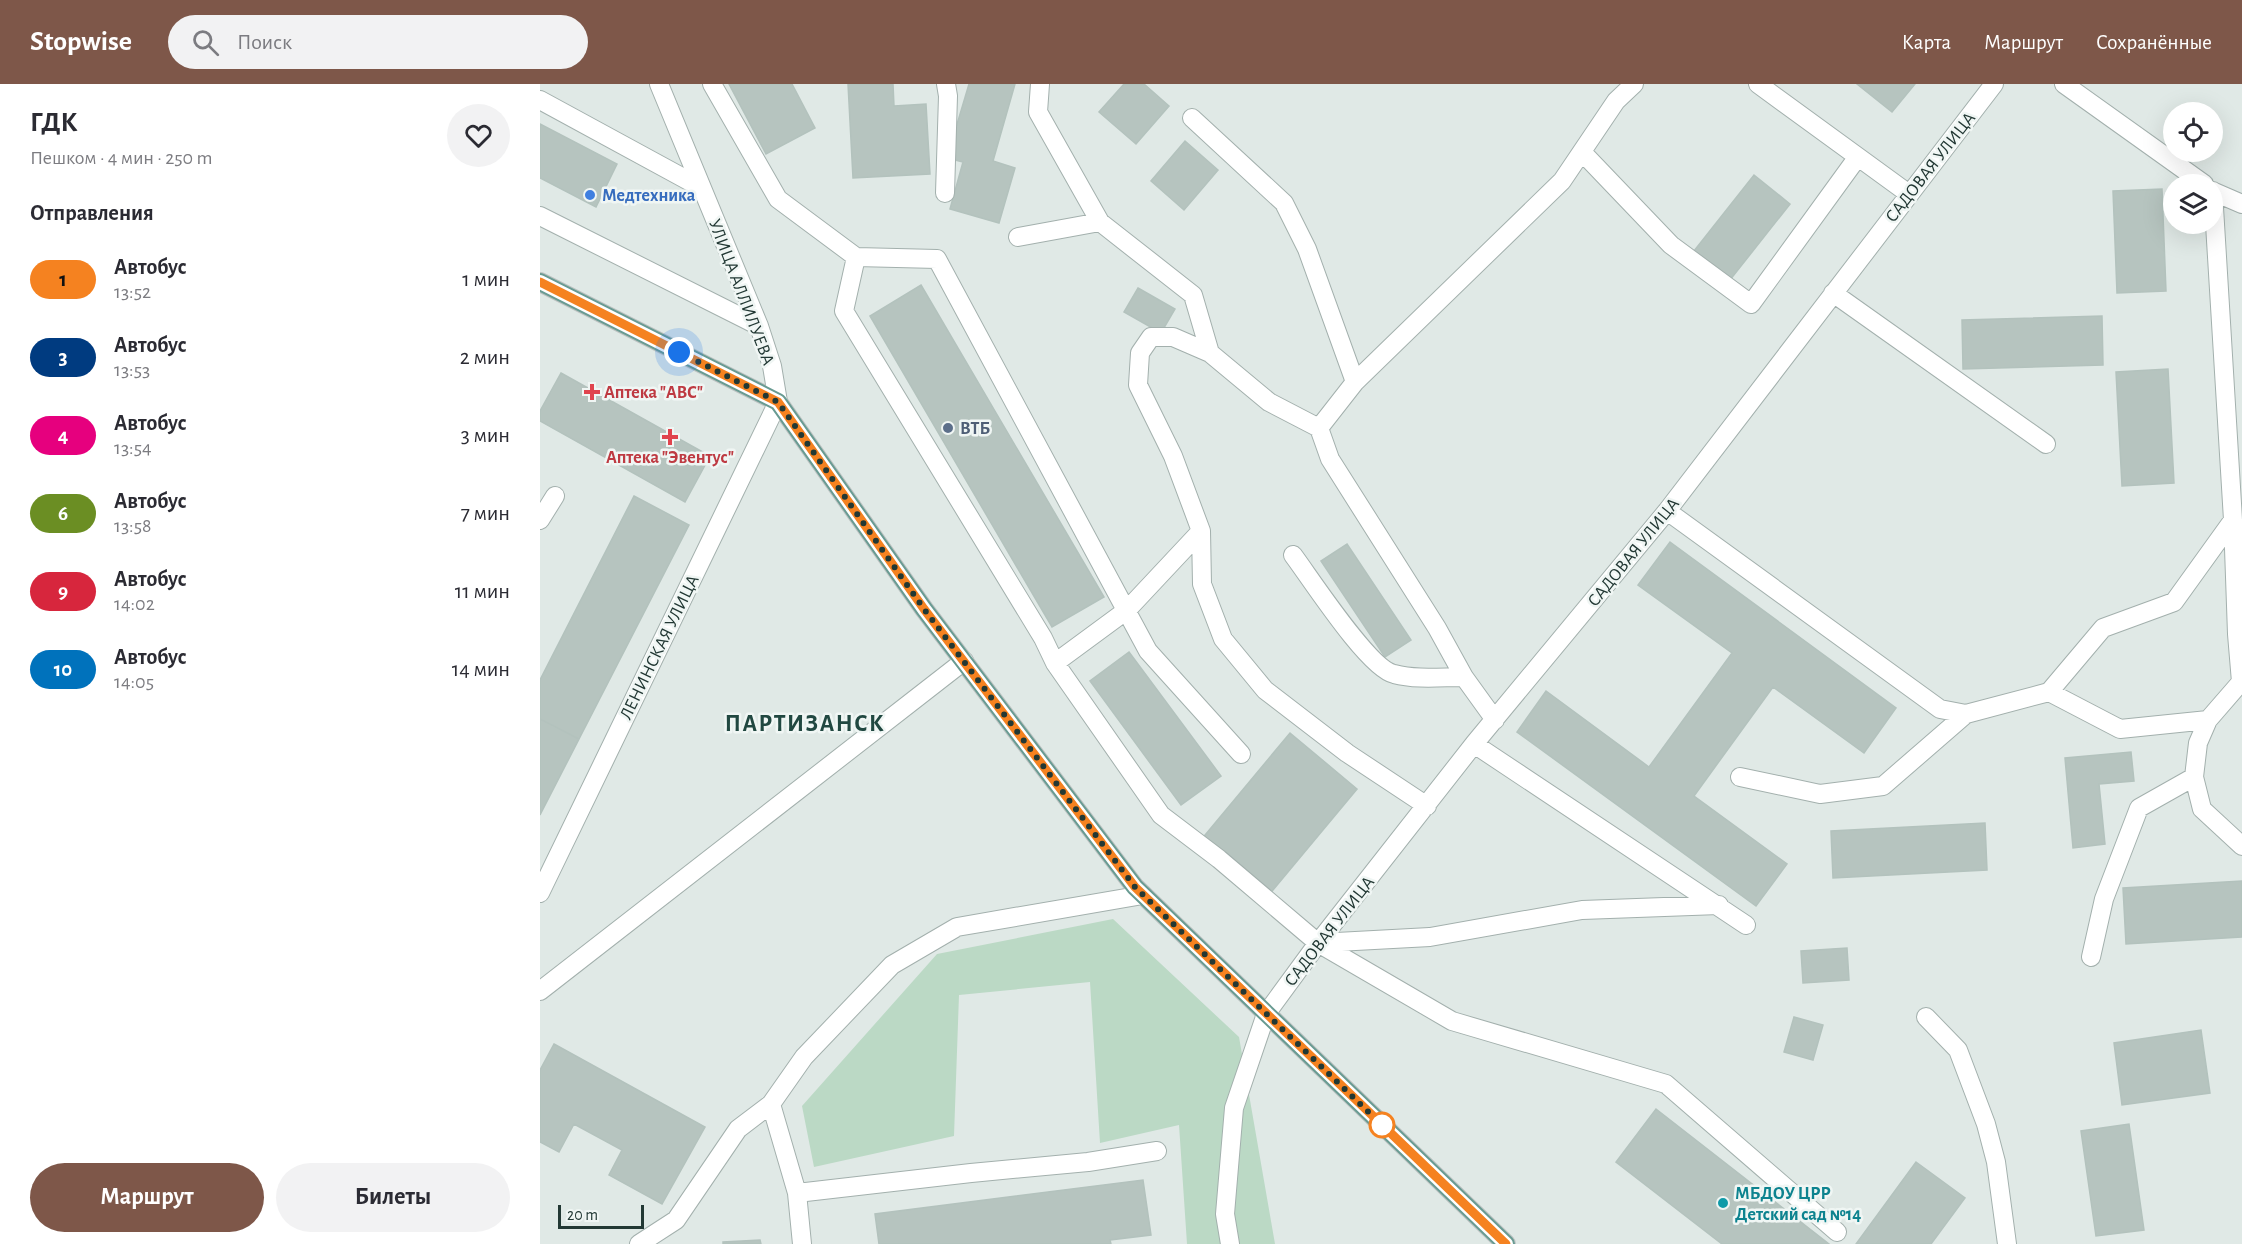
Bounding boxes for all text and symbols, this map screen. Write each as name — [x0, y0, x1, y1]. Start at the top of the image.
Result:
search box — [168, 15, 588, 69]
icon: search — [189, 26, 222, 59]
text: Stopwise — [30, 28, 132, 56]
text: Поиск — [237, 31, 292, 53]
text: Карта — [1902, 32, 1951, 53]
text: Маршрут — [1984, 32, 2063, 53]
text: Сохранённые — [2096, 32, 2212, 53]
map controls — [2163, 102, 2223, 234]
button: locate — [2163, 102, 2223, 162]
button: heart — [447, 104, 510, 167]
text: ГДК — [30, 109, 78, 137]
street label: САДОВАЯ УЛИЦА — [1882, 109, 1979, 226]
text: Пешком · 4 мин · 250 m — [30, 148, 212, 168]
button: layers — [2163, 174, 2223, 234]
place label: Медтехника — [602, 187, 696, 205]
marker: Медтехника — [583, 188, 597, 202]
text: Отправления — [30, 202, 154, 224]
street label: УЛИЦА АЛЛИЛУЕВА — [705, 217, 777, 368]
text: Автобус — [114, 256, 187, 278]
text: 1 мин — [462, 268, 510, 290]
text: 1 — [59, 269, 67, 290]
text: 13:52 — [114, 282, 151, 302]
text: Автобус — [114, 334, 187, 356]
your location — [664, 337, 694, 367]
text: 2 мин — [460, 346, 510, 368]
text: 3 — [58, 347, 68, 368]
text: 13:53 — [114, 360, 150, 380]
place label: Аптека "ABC" — [604, 384, 703, 402]
marker: Аптека "ABC" — [585, 385, 599, 399]
text: Автобус — [114, 412, 187, 434]
place label: ВТБ — [960, 420, 990, 438]
marker: ВТБ — [941, 421, 955, 435]
text: 3 мин — [461, 424, 510, 446]
text: 4 — [58, 425, 68, 446]
marker: Аптека "Эвентус" — [663, 430, 677, 444]
text: 13:54 — [114, 438, 152, 458]
place label: Аптека "Эвентус" — [606, 449, 734, 467]
text: Автобус — [114, 490, 187, 512]
street label: САДОВАЯ УЛИЦА — [1585, 495, 1683, 610]
text: 7 мин — [461, 502, 510, 524]
text: 6 — [58, 503, 68, 524]
text: 13:58 — [114, 516, 152, 536]
text: Автобус — [114, 568, 187, 590]
street label: ЛЕНИНСКАЯ УЛИЦА — [617, 572, 703, 723]
text: 11 мин — [455, 580, 510, 602]
text: 9 — [58, 581, 68, 602]
text: 14:02 — [114, 594, 155, 614]
text: Автобус — [114, 646, 187, 668]
text: 14 мин — [452, 658, 510, 680]
text: 10 — [54, 659, 72, 680]
text: 14:05 — [114, 672, 154, 692]
district label: ПАРТИЗАНСК — [725, 712, 885, 736]
street label: САДОВАЯ УЛИЦА — [1281, 873, 1378, 990]
unlabelled marker — [1369, 1112, 1395, 1138]
button: Маршрут — [30, 1163, 264, 1232]
button: Билеты — [276, 1163, 510, 1232]
place label: МБДОУ ЦРР Детский сад №14 — [1735, 1185, 1861, 1224]
marker: МБДОУ ЦРР Детский сад №14 — [1716, 1196, 1730, 1210]
scale bar — [558, 1202, 644, 1230]
text: 20 m — [567, 1207, 598, 1223]

